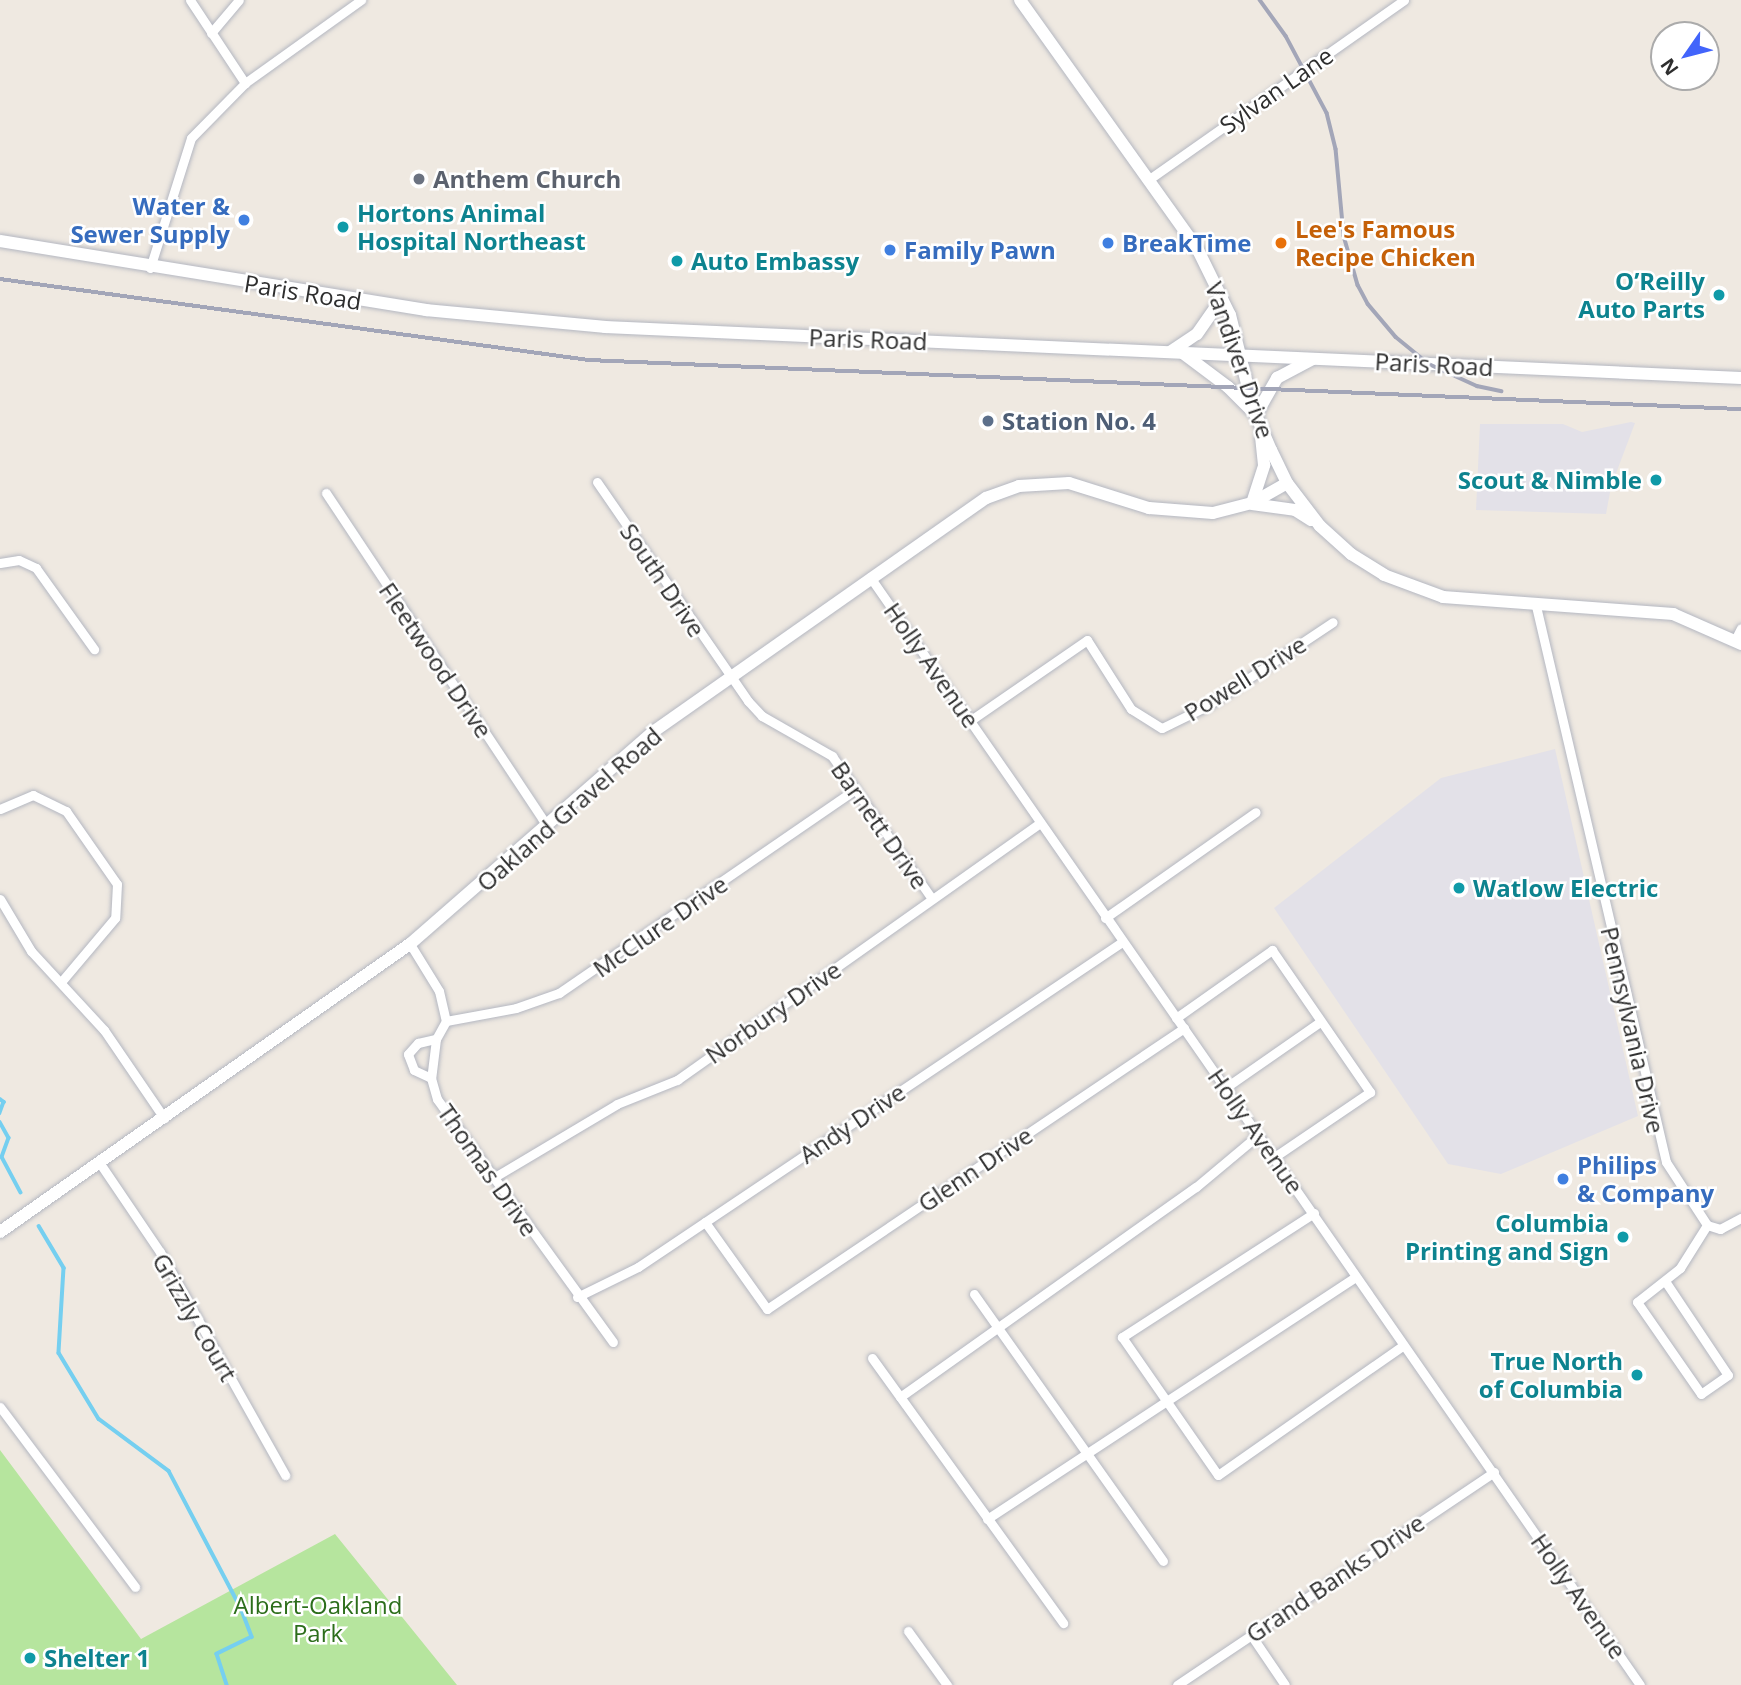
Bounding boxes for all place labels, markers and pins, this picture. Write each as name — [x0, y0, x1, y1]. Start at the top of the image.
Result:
place label: Anthem Church — [433, 165, 621, 193]
marker: Anthem Church — [411, 171, 427, 187]
place label: Water & Sewer Supply — [70, 192, 230, 248]
place label: Hortons Animal Hospital Northeast — [357, 199, 586, 255]
marker: Water & Sewer Supply — [236, 212, 252, 228]
place label: Lee's Famous Recipe Chicken — [1295, 215, 1476, 271]
marker: Hortons Animal Hospital Northeast — [335, 219, 351, 235]
place label: BreakTime — [1122, 229, 1252, 257]
marker: BreakTime — [1100, 235, 1116, 251]
marker: Lee's Famous Recipe Chicken — [1273, 235, 1289, 251]
place label: Family Pawn — [904, 236, 1056, 264]
marker: Family Pawn — [882, 242, 898, 258]
place label: Auto Embassy — [691, 247, 859, 275]
marker: Auto Embassy — [669, 253, 685, 269]
place label: O’Reilly Auto Parts — [1578, 267, 1705, 323]
marker: O’Reilly Auto Parts — [1711, 287, 1727, 303]
place label: Station No. 4 — [1002, 407, 1156, 435]
marker: Station No. 4 — [980, 413, 996, 429]
place label: Scout & Nimble — [1458, 466, 1642, 494]
marker: Scout & Nimble — [1648, 472, 1664, 488]
place label: Watlow Electric — [1473, 874, 1658, 902]
marker: Watlow Electric — [1451, 880, 1467, 896]
place label: Philips & Company — [1577, 1151, 1714, 1207]
marker: Philips & Company — [1555, 1171, 1571, 1187]
place label: Columbia Printing and Sign — [1405, 1209, 1609, 1265]
marker: Columbia Printing and Sign — [1615, 1229, 1631, 1245]
place label: True North of Columbia — [1479, 1347, 1623, 1403]
marker: True North of Columbia — [1629, 1367, 1645, 1383]
place label: Shelter 1 — [44, 1644, 150, 1672]
marker: Shelter 1 — [22, 1650, 38, 1666]

